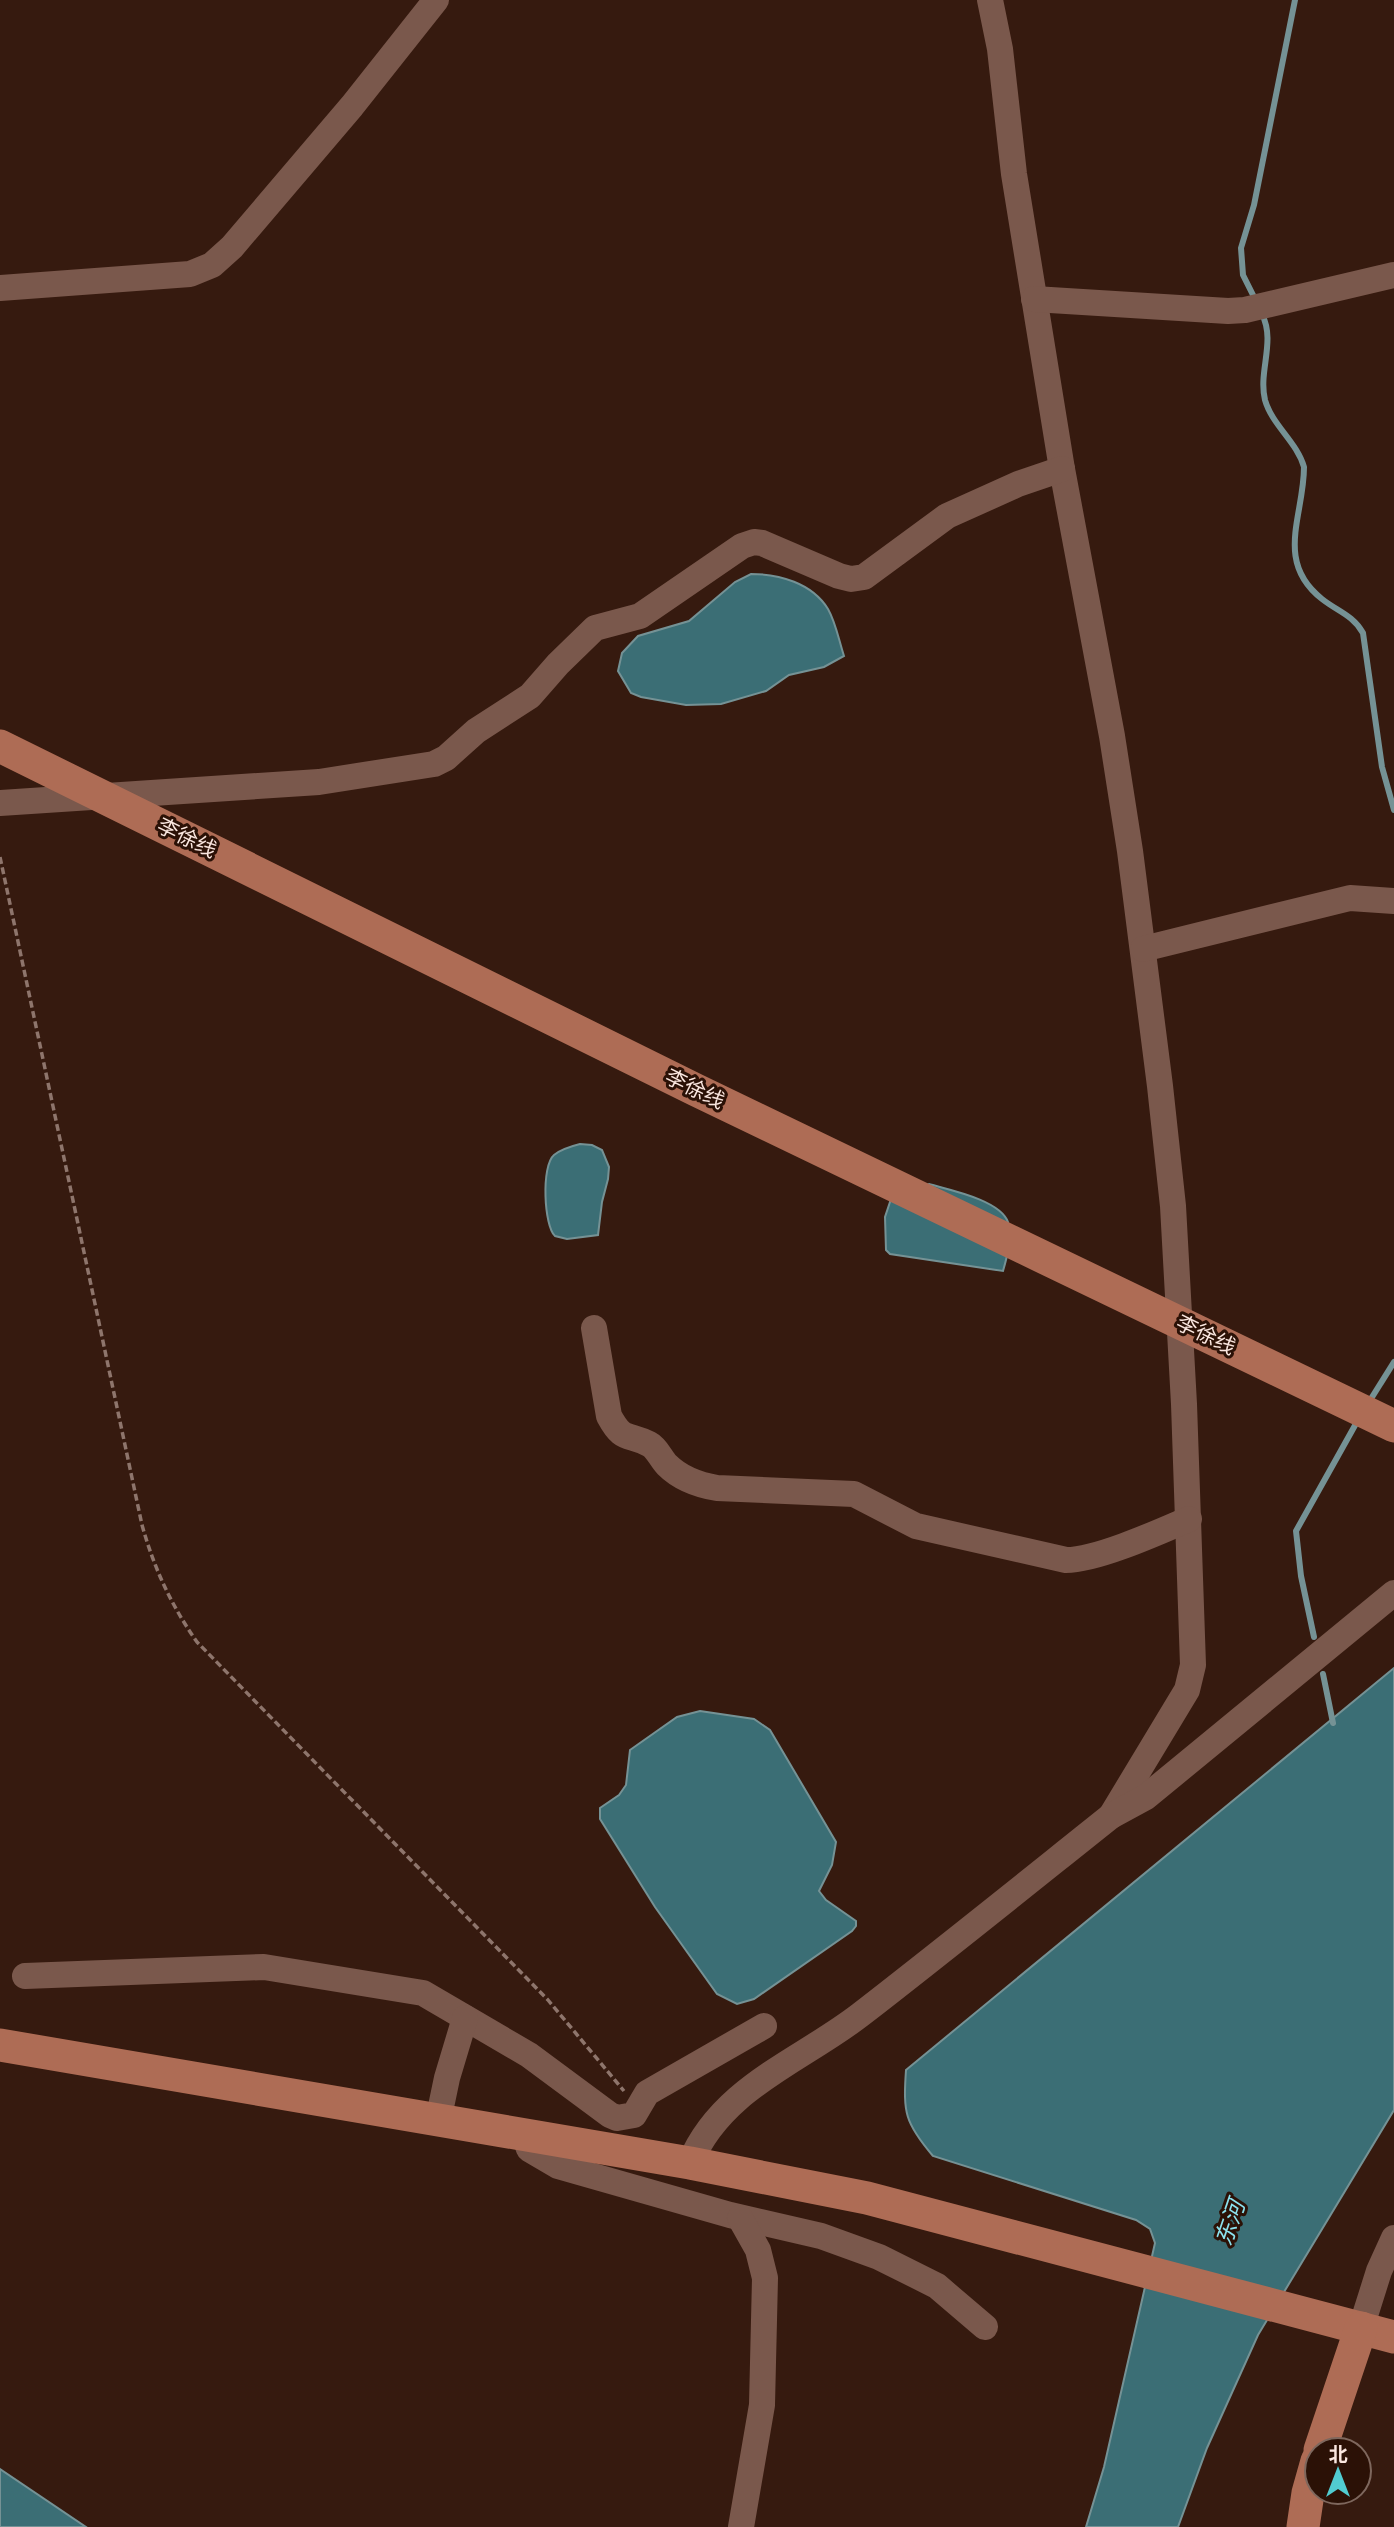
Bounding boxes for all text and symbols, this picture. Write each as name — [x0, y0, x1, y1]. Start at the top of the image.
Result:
street label: 李徐线 — [153, 813, 221, 863]
street label: 李徐线 — [661, 1064, 729, 1114]
street label: 李徐线 — [1172, 1310, 1240, 1360]
water label: 东河 — [1210, 2193, 1253, 2250]
north arrow — [1303, 2436, 1373, 2506]
text: 北 — [1328, 2444, 1348, 2467]

